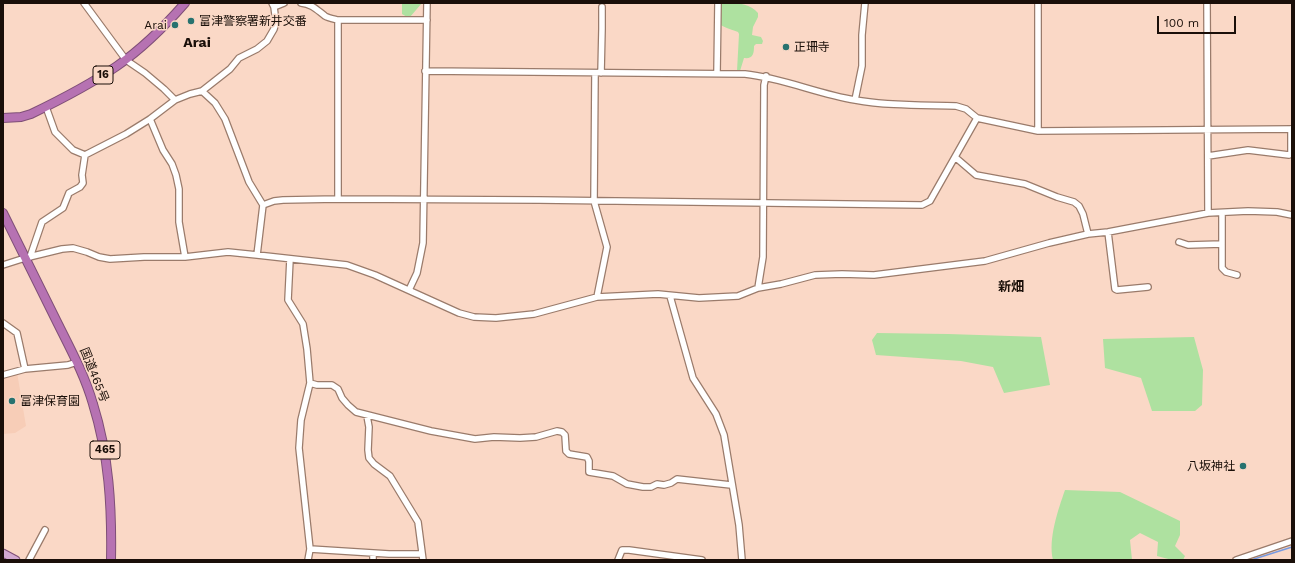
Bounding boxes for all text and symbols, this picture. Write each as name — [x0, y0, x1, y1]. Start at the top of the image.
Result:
scale bar — [1159, 8, 1238, 34]
place label: 富津警察署新井交番 — [199, 14, 307, 28]
marker: 富津警察署新井交番 — [186, 16, 196, 26]
text: 100 m — [1164, 16, 1199, 30]
place label: Arai — [144, 18, 167, 32]
marker: Arai — [170, 20, 180, 30]
district label: Arai — [183, 35, 211, 51]
place label: 正珊寺 — [794, 40, 830, 54]
marker: 正珊寺 — [781, 42, 791, 52]
road number: 16 — [93, 66, 113, 84]
district label: 新畑 — [998, 279, 1024, 295]
street label: 国道465号 — [77, 346, 111, 404]
place label: 富津保育園 — [20, 394, 80, 408]
marker: 富津保育園 — [7, 396, 17, 406]
road number: 465 — [90, 441, 120, 459]
place label: 八坂神社 — [1187, 459, 1235, 473]
marker: 八坂神社 — [1238, 461, 1248, 471]

